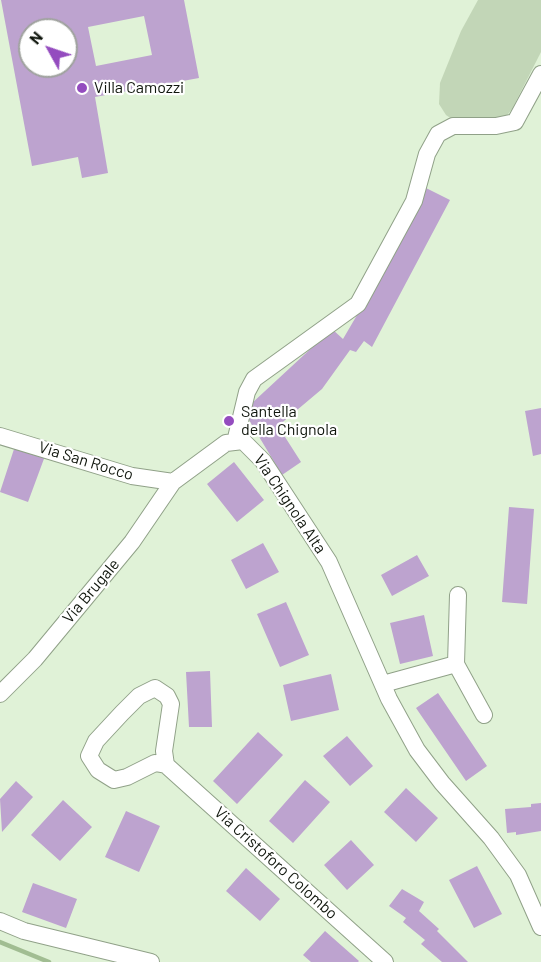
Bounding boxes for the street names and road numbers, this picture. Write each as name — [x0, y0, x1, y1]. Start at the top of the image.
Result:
street label: Via San Rocco — [36, 438, 136, 484]
street label: Via Chignola Alta — [250, 451, 330, 557]
street label: Via Brugale — [58, 555, 124, 627]
street label: Via Cristoforo Colombo — [210, 803, 342, 923]

